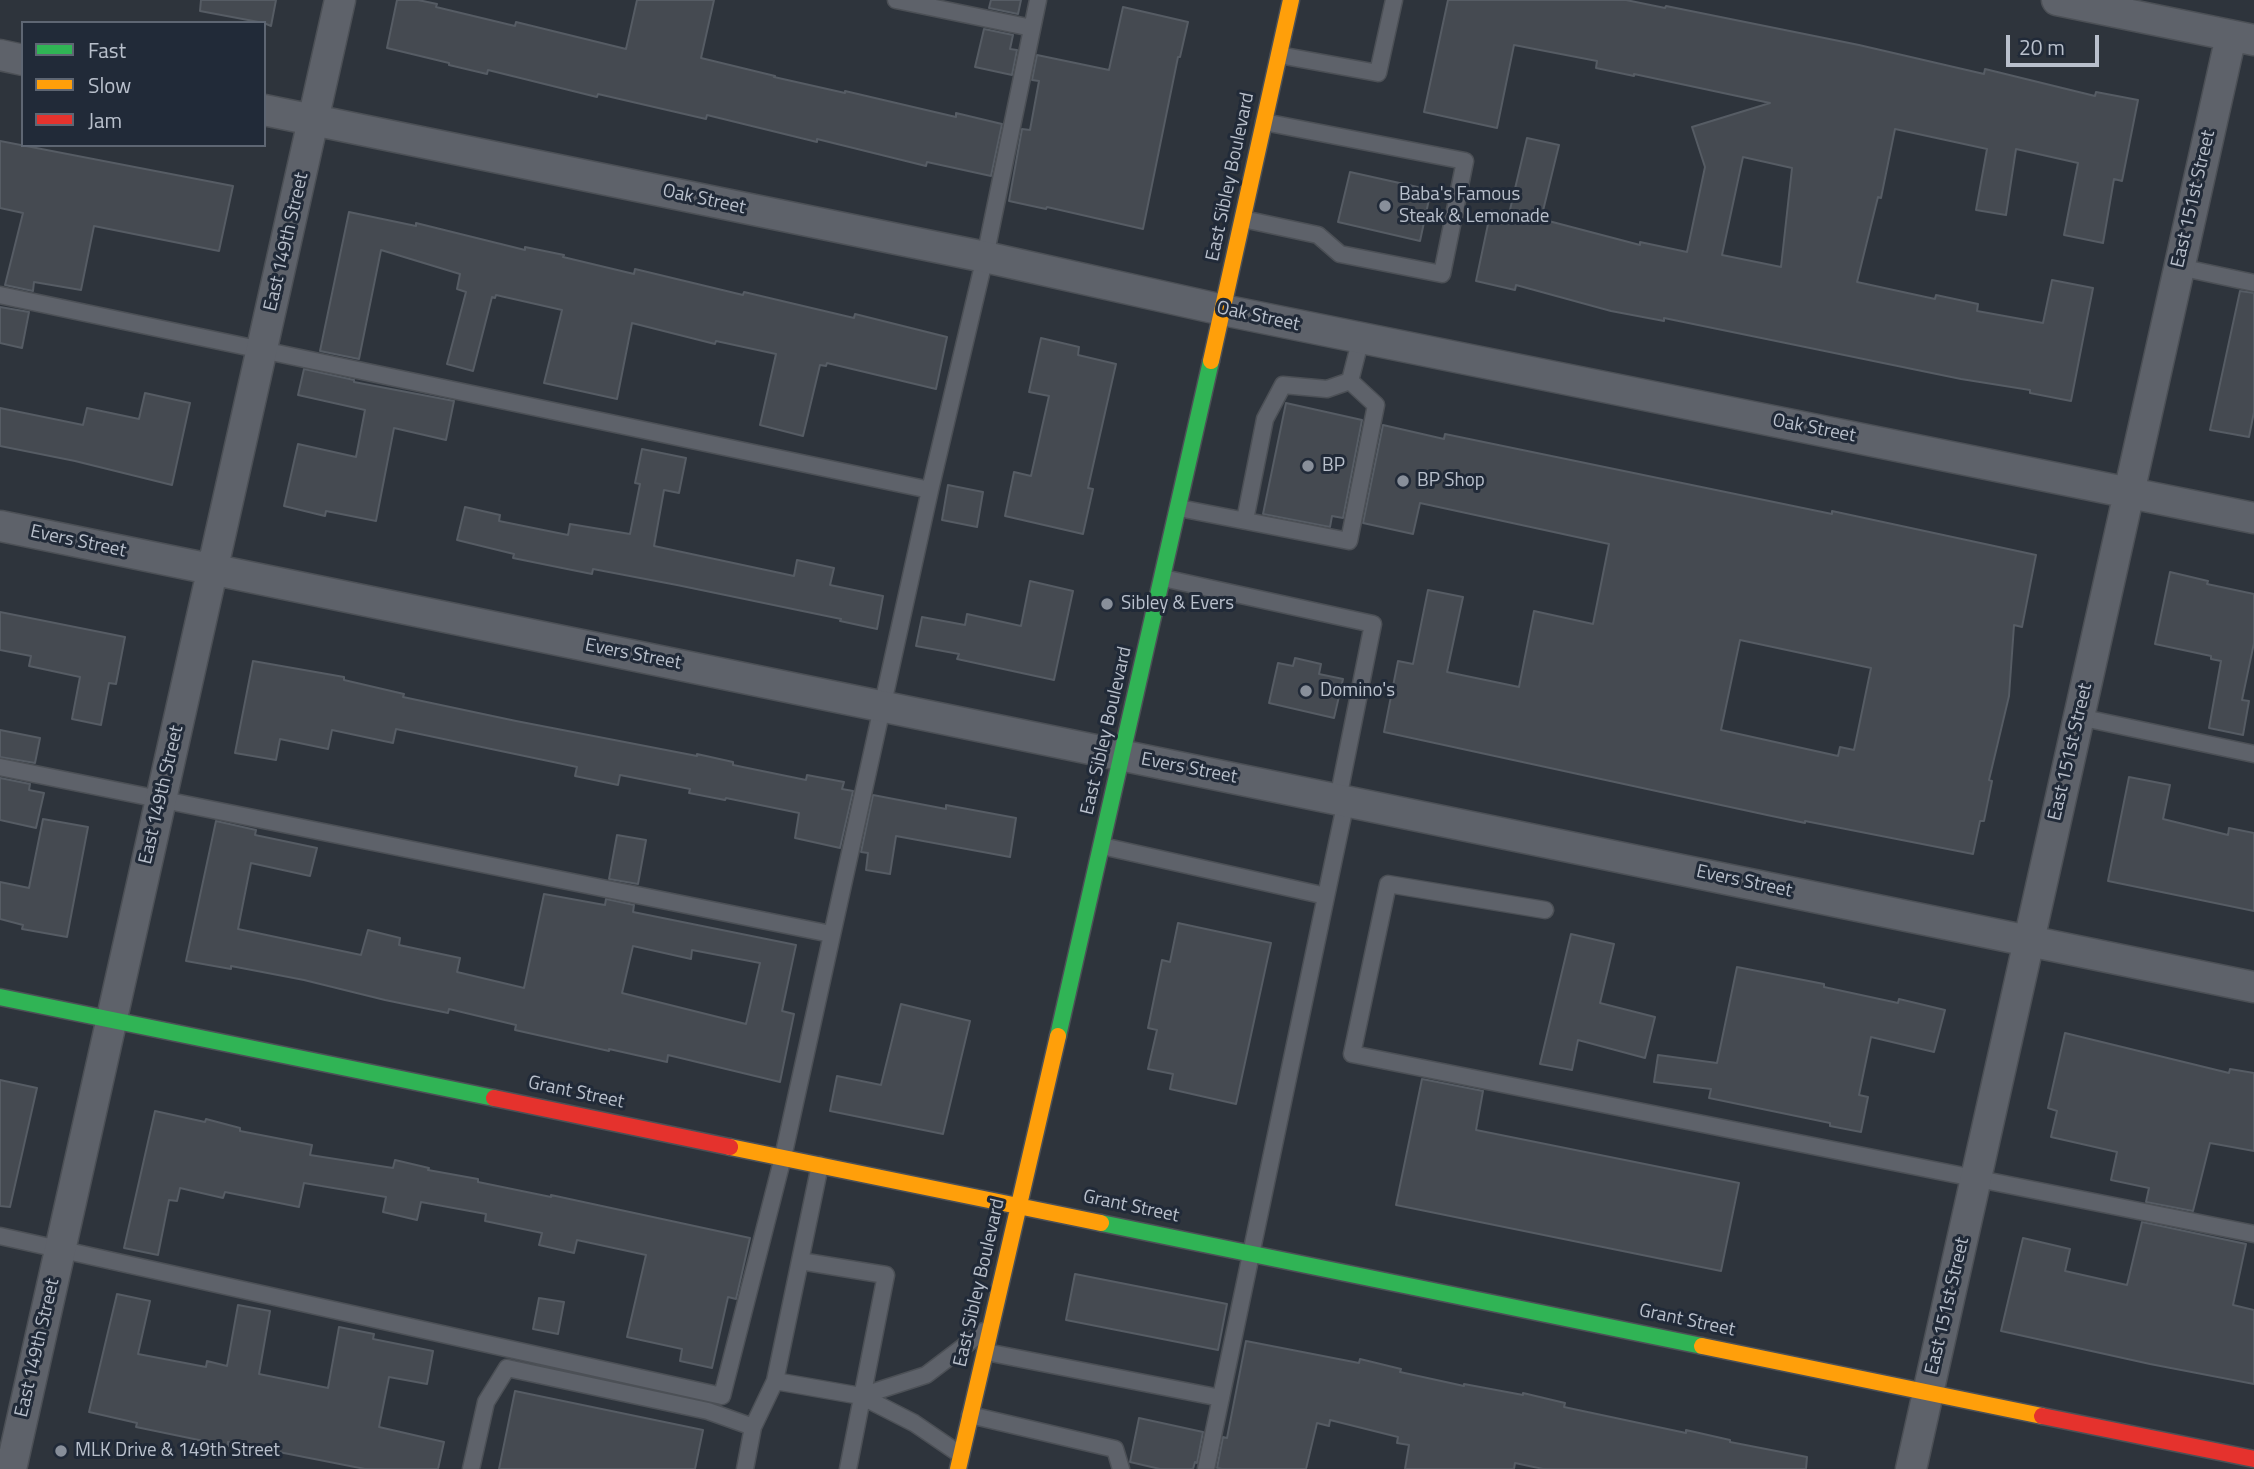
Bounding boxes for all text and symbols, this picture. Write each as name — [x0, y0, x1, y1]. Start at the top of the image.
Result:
legend — [21, 21, 266, 147]
scale bar — [2009, 21, 2102, 65]
text: 20 m — [2019, 31, 2065, 63]
text: Fast — [88, 34, 126, 66]
text: Slow — [88, 69, 131, 101]
street label: East Sibley Boulevard — [1202, 91, 1260, 263]
text: Jam — [88, 104, 122, 136]
street label: East 151st Street — [2167, 128, 2221, 270]
street label: East 149th Street — [260, 170, 314, 314]
street label: Oak Street — [660, 180, 748, 220]
place label: Baba's Famous Steak & Lemonade — [1399, 184, 1549, 228]
marker: Baba's Famous Steak & Lemonade — [1377, 198, 1393, 214]
street label: Oak Street — [1214, 297, 1302, 337]
street label: Oak Street — [1770, 410, 1858, 448]
place label: BP — [1322, 455, 1345, 477]
marker: BP — [1300, 458, 1316, 474]
place label: BP Shop — [1417, 470, 1485, 492]
marker: BP Shop — [1395, 473, 1411, 489]
street label: Evers Street — [28, 521, 128, 563]
place label: Sibley & Evers — [1121, 593, 1234, 615]
marker: Sibley & Evers — [1099, 596, 1115, 612]
street label: Evers Street — [583, 635, 683, 675]
street label: East Sibley Boulevard — [1077, 645, 1137, 817]
place label: Domino's — [1320, 680, 1395, 702]
street label: East 151st Street — [2044, 681, 2098, 823]
marker: Domino's — [1298, 683, 1314, 699]
street label: East 149th Street — [135, 723, 189, 867]
street label: Evers Street — [1139, 749, 1239, 789]
street label: Evers Street — [1694, 861, 1794, 903]
street label: Grant Street — [526, 1072, 626, 1114]
street label: Grant Street — [1081, 1186, 1181, 1228]
street label: East Sibley Boulevard — [950, 1197, 1010, 1369]
street label: East 151st Street — [1921, 1235, 1975, 1377]
street label: East 149th Street — [11, 1276, 65, 1420]
street label: Grant Street — [1637, 1300, 1737, 1342]
place label: MLK Drive & 149th Street — [75, 1440, 280, 1462]
marker: MLK Drive & 149th Street — [53, 1443, 69, 1459]

